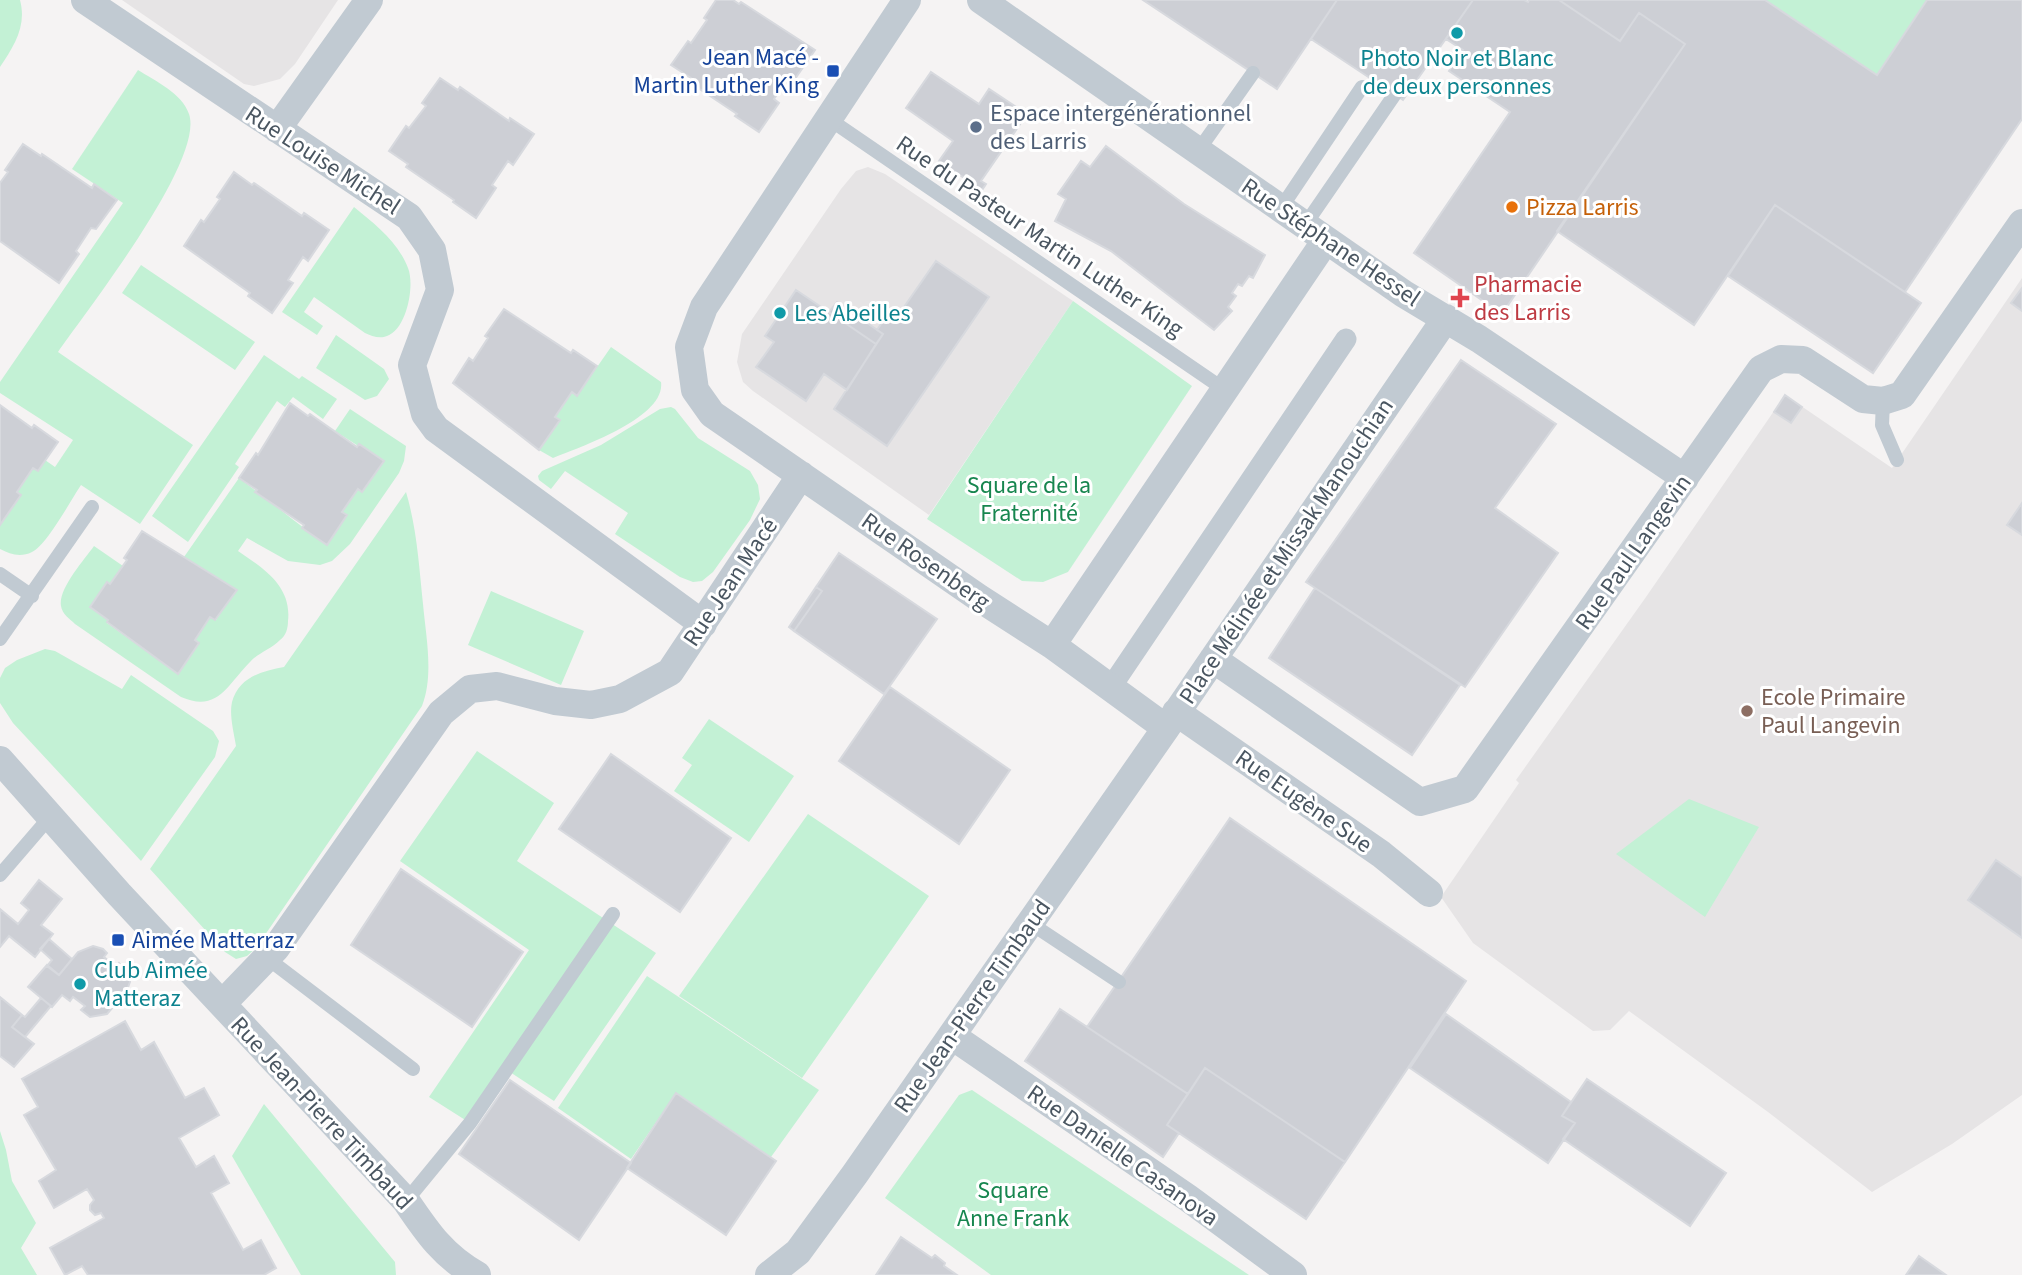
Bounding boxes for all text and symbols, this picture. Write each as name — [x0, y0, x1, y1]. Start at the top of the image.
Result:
marker: Photo Noir et Blanc de deux personnes — [1449, 25, 1465, 41]
place label: Jean Macé - Martin Luther King — [633, 40, 819, 103]
place label: Photo Noir et Blanc de deux personnes — [1360, 41, 1554, 104]
marker: Jean Macé - Martin Luther King — [825, 63, 841, 79]
place label: Espace intergénérationnel des Larris — [990, 96, 1251, 159]
street label: Rue Louise Michel — [238, 97, 407, 224]
marker: Espace intergénérationnel des Larris — [968, 119, 984, 135]
street label: Rue du Pasteur Martin Luther King — [889, 127, 1191, 346]
street label: Rue Stéphane Hessel — [1234, 169, 1427, 315]
place label: Pizza Larris — [1526, 190, 1639, 225]
marker: Pizza Larris — [1504, 199, 1520, 215]
place label: Pharmacie des Larris — [1474, 267, 1582, 330]
marker: Pharmacie des Larris — [1452, 290, 1468, 306]
place label: Les Abeilles — [794, 296, 910, 331]
marker: Les Abeilles — [772, 305, 788, 321]
street label: Place Mélinée et Missak Manouchian — [1170, 391, 1402, 711]
street label: Rue Paul Langevin — [1567, 467, 1700, 637]
park label: Square de la Fraternité — [967, 468, 1091, 531]
street label: Rue Rosenberg — [854, 504, 997, 619]
street label: Rue Jean Macé — [674, 511, 786, 654]
place label: Ecole Primaire Paul Langevin — [1761, 680, 1905, 743]
marker: Ecole Primaire Paul Langevin — [1739, 703, 1755, 719]
street label: Rue Eugène Sue — [1228, 741, 1379, 862]
street label: Rue Jean-Pierre Timbaud — [885, 892, 1060, 1120]
place label: Aimée Matterraz — [132, 923, 294, 958]
marker: Aimée Matterraz — [110, 932, 126, 948]
place label: Club Aimée Matteraz — [94, 953, 208, 1016]
marker: Club Aimée Matteraz — [72, 976, 88, 992]
street label: Rue Jean-Pierre Timbaud — [222, 1009, 421, 1218]
street label: Rue Danielle Casanova — [1020, 1076, 1226, 1235]
park label: Square Anne Frank — [957, 1173, 1069, 1236]

